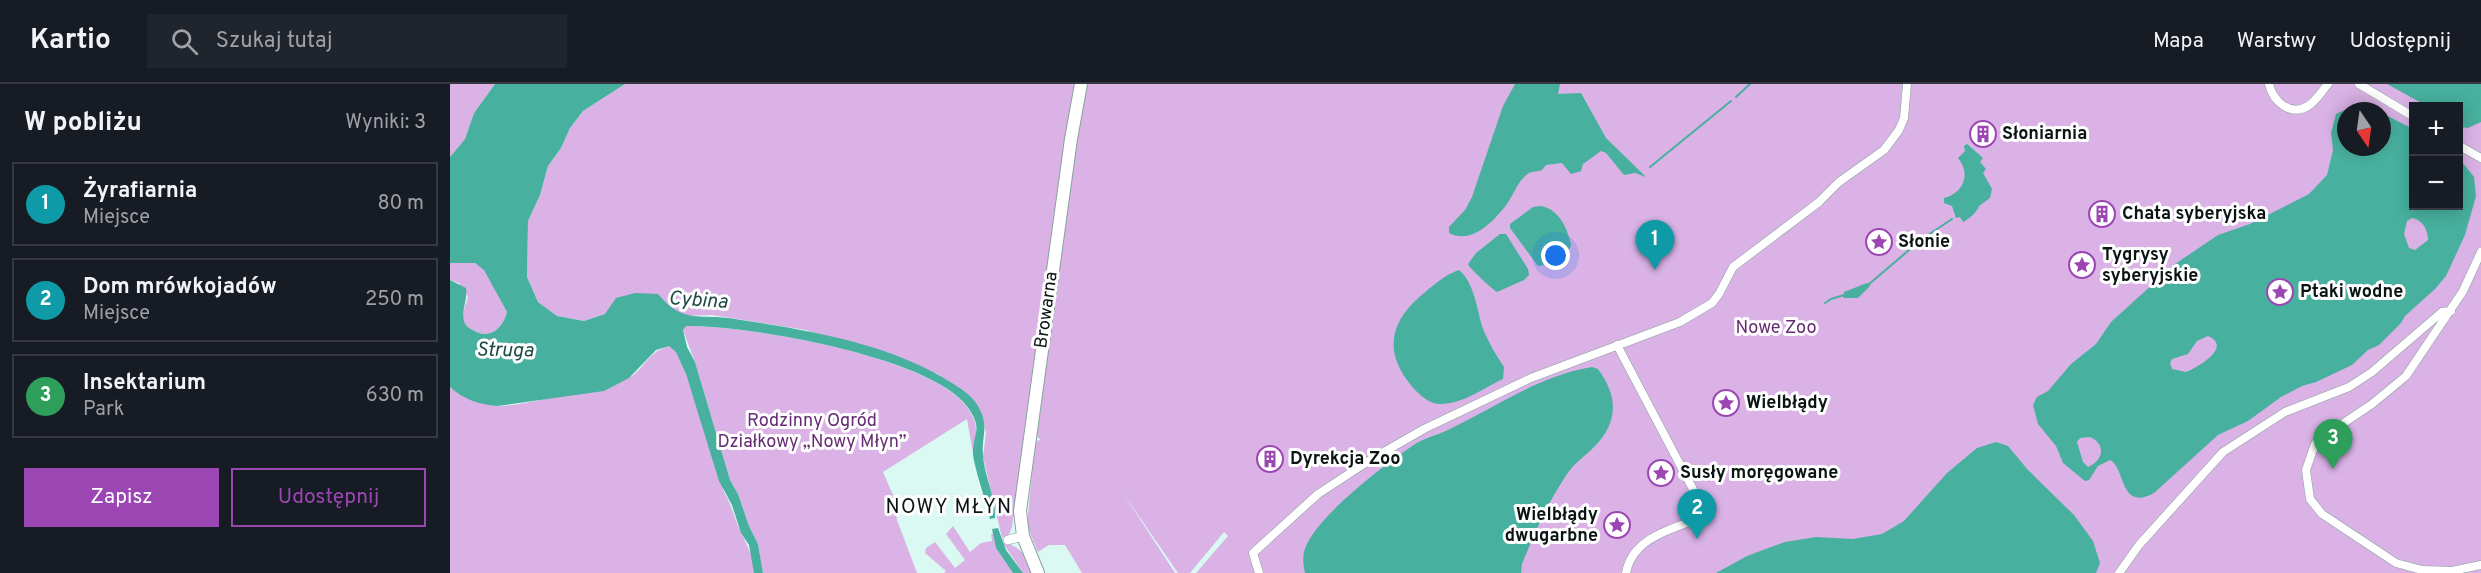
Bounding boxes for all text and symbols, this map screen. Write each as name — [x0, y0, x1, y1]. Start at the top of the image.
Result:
search box — [147, 14, 567, 68]
text: Kartio — [30, 23, 111, 59]
icon: search — [168, 25, 201, 58]
text: Szukaj tutaj — [216, 28, 333, 55]
text: Mapa — [2153, 28, 2204, 55]
text: Warstwy — [2237, 28, 2316, 55]
text: Udostępnij — [2349, 28, 2451, 55]
north arrow — [2337, 102, 2391, 156]
map controls — [2409, 102, 2463, 210]
button: + — [2409, 102, 2463, 156]
text: W pobliżu — [24, 107, 142, 140]
text: Wyniki: 3 — [345, 110, 426, 136]
building icon: Słoniarnia — [1968, 119, 1998, 149]
place label: Słoniarnia — [2002, 123, 2087, 146]
button: − — [2409, 156, 2463, 210]
text: Żyrafiarnia — [83, 178, 197, 205]
text: 1 — [42, 191, 50, 217]
text: 80 m — [378, 191, 424, 217]
building icon: Chata syberyjska — [2087, 199, 2117, 229]
place label: Chata syberyjska — [2122, 203, 2266, 226]
text: Miejsce — [83, 205, 150, 231]
pin: 1 — [1636, 220, 1674, 270]
place icon: Słonie — [1864, 227, 1894, 257]
place label: Słonie — [1898, 231, 1950, 254]
your location — [1541, 241, 1570, 270]
place label: Tygrysy syberyjskie — [2102, 244, 2198, 288]
place icon: Tygrysy syberyjskie — [2067, 250, 2097, 280]
street label: Browarna — [1030, 270, 1064, 350]
text: Dom mrówkojadów — [83, 274, 277, 301]
place icon: Ptaki wodne — [2265, 277, 2295, 307]
place label: Ptaki wodne — [2300, 281, 2403, 304]
water label: Cybina — [667, 286, 729, 316]
text: 2 — [39, 287, 52, 313]
text: 250 m — [365, 287, 424, 313]
text: Miejsce — [83, 301, 150, 327]
park label: Nowe Zoo — [1736, 317, 1816, 340]
water label: Struga — [476, 338, 534, 365]
text: Insektarium — [83, 370, 206, 397]
text: 3 — [40, 383, 52, 409]
text: 630 m — [366, 383, 424, 409]
place icon: Wielbłądy — [1711, 388, 1741, 418]
place label: Wielbłądy — [1746, 392, 1828, 415]
text: Park — [83, 397, 124, 423]
park label: Rodzinny Ogród Działkowy „Nowy Młyn” — [718, 410, 907, 454]
pin: 3 — [2314, 420, 2352, 469]
building icon: Dyrekcja Zoo — [1255, 444, 1285, 474]
place label: Dyrekcja Zoo — [1290, 448, 1400, 471]
place icon: Susły moręgowane — [1646, 458, 1676, 488]
place label: Susły moręgowane — [1680, 462, 1838, 485]
button: Zapisz — [24, 468, 219, 527]
button: Udostępnij — [231, 468, 426, 527]
pin: 2 — [1678, 490, 1716, 539]
district label: NOWY MŁYN — [885, 495, 1013, 521]
place label: Wielbłądy dwugarbne — [1505, 504, 1598, 548]
place icon: Wielbłądy dwugarbne — [1602, 510, 1632, 540]

